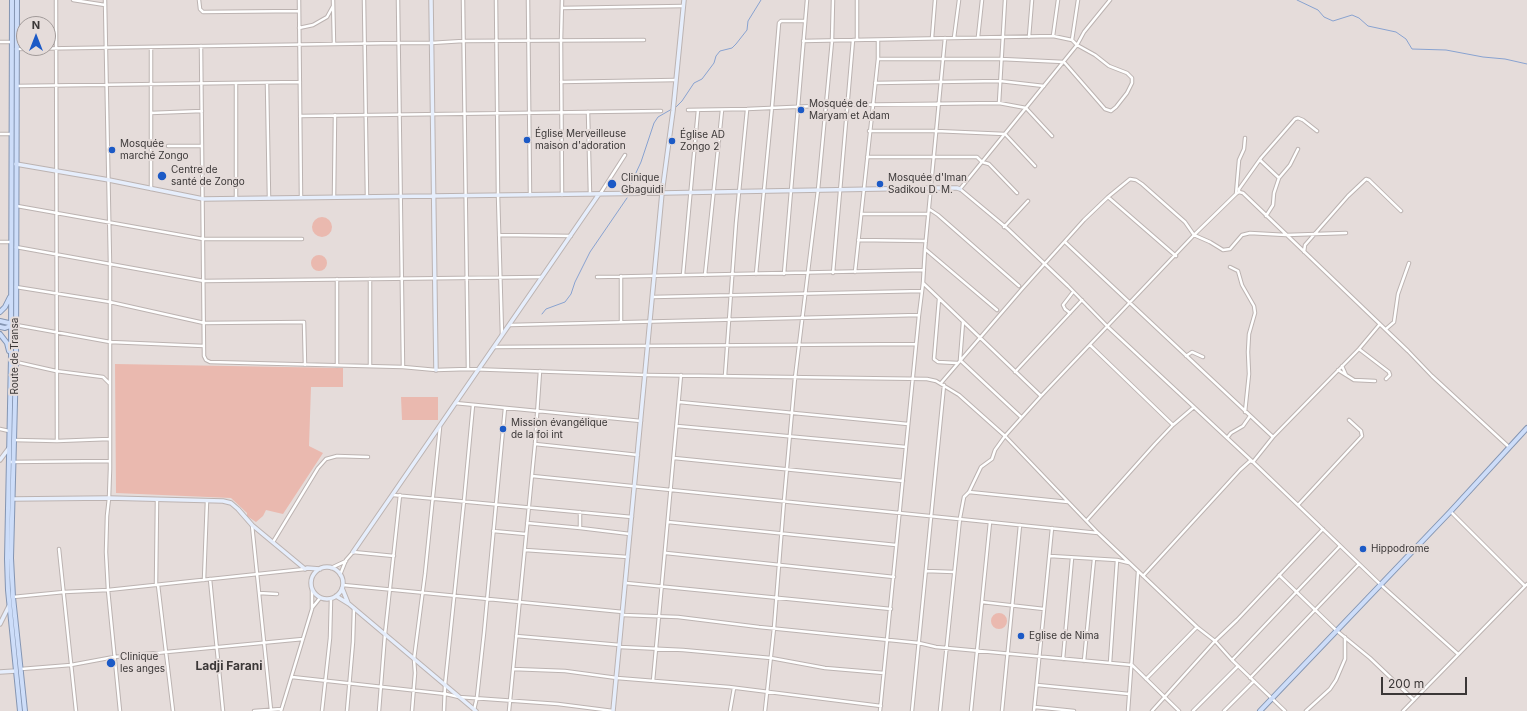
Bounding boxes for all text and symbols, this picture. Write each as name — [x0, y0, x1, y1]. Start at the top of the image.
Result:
north arrow — [16, 16, 56, 56]
text: N — [32, 18, 40, 32]
place label: Mosquée de Maryam et Adam — [809, 98, 890, 122]
marker: Mosquée de Maryam et Adam — [796, 105, 806, 115]
place label: Église Merveilleuse maison d'adoration — [535, 128, 626, 152]
place label: Église AD Zongo 2 — [680, 129, 725, 152]
marker: Église Merveilleuse maison d'adoration — [522, 135, 532, 145]
marker: Église AD Zongo 2 — [667, 136, 677, 146]
place label: Mosquée marché Zongo — [120, 138, 189, 162]
marker: Mosquée marché Zongo — [107, 145, 117, 155]
place label: Centre de santé de Zongo — [171, 164, 245, 188]
marker: Centre de santé de Zongo — [156, 170, 168, 182]
place label: Clinique Gbaguidi — [621, 172, 663, 196]
place label: Mosquée d'Iman Sadikou D. M. — [888, 172, 967, 196]
marker: Clinique Gbaguidi — [606, 178, 618, 190]
marker: Mosquée d'Iman Sadikou D. M. — [875, 179, 885, 189]
street label: Route de Transa — [9, 318, 21, 394]
place label: Mission évangélique de la foi int — [511, 417, 608, 440]
marker: Mission évangélique de la foi int — [498, 424, 508, 434]
place label: Hippodrome — [1371, 543, 1429, 555]
marker: Hippodrome — [1358, 544, 1368, 554]
place label: Eglise de Nima — [1029, 630, 1099, 642]
marker: Eglise de Nima — [1016, 631, 1026, 641]
place label: Clinique les anges — [120, 651, 165, 674]
marker: Clinique les anges — [105, 657, 117, 669]
district label: Ladji Farani — [196, 659, 262, 673]
scale bar — [1383, 669, 1469, 695]
text: 200 m — [1388, 676, 1424, 691]

